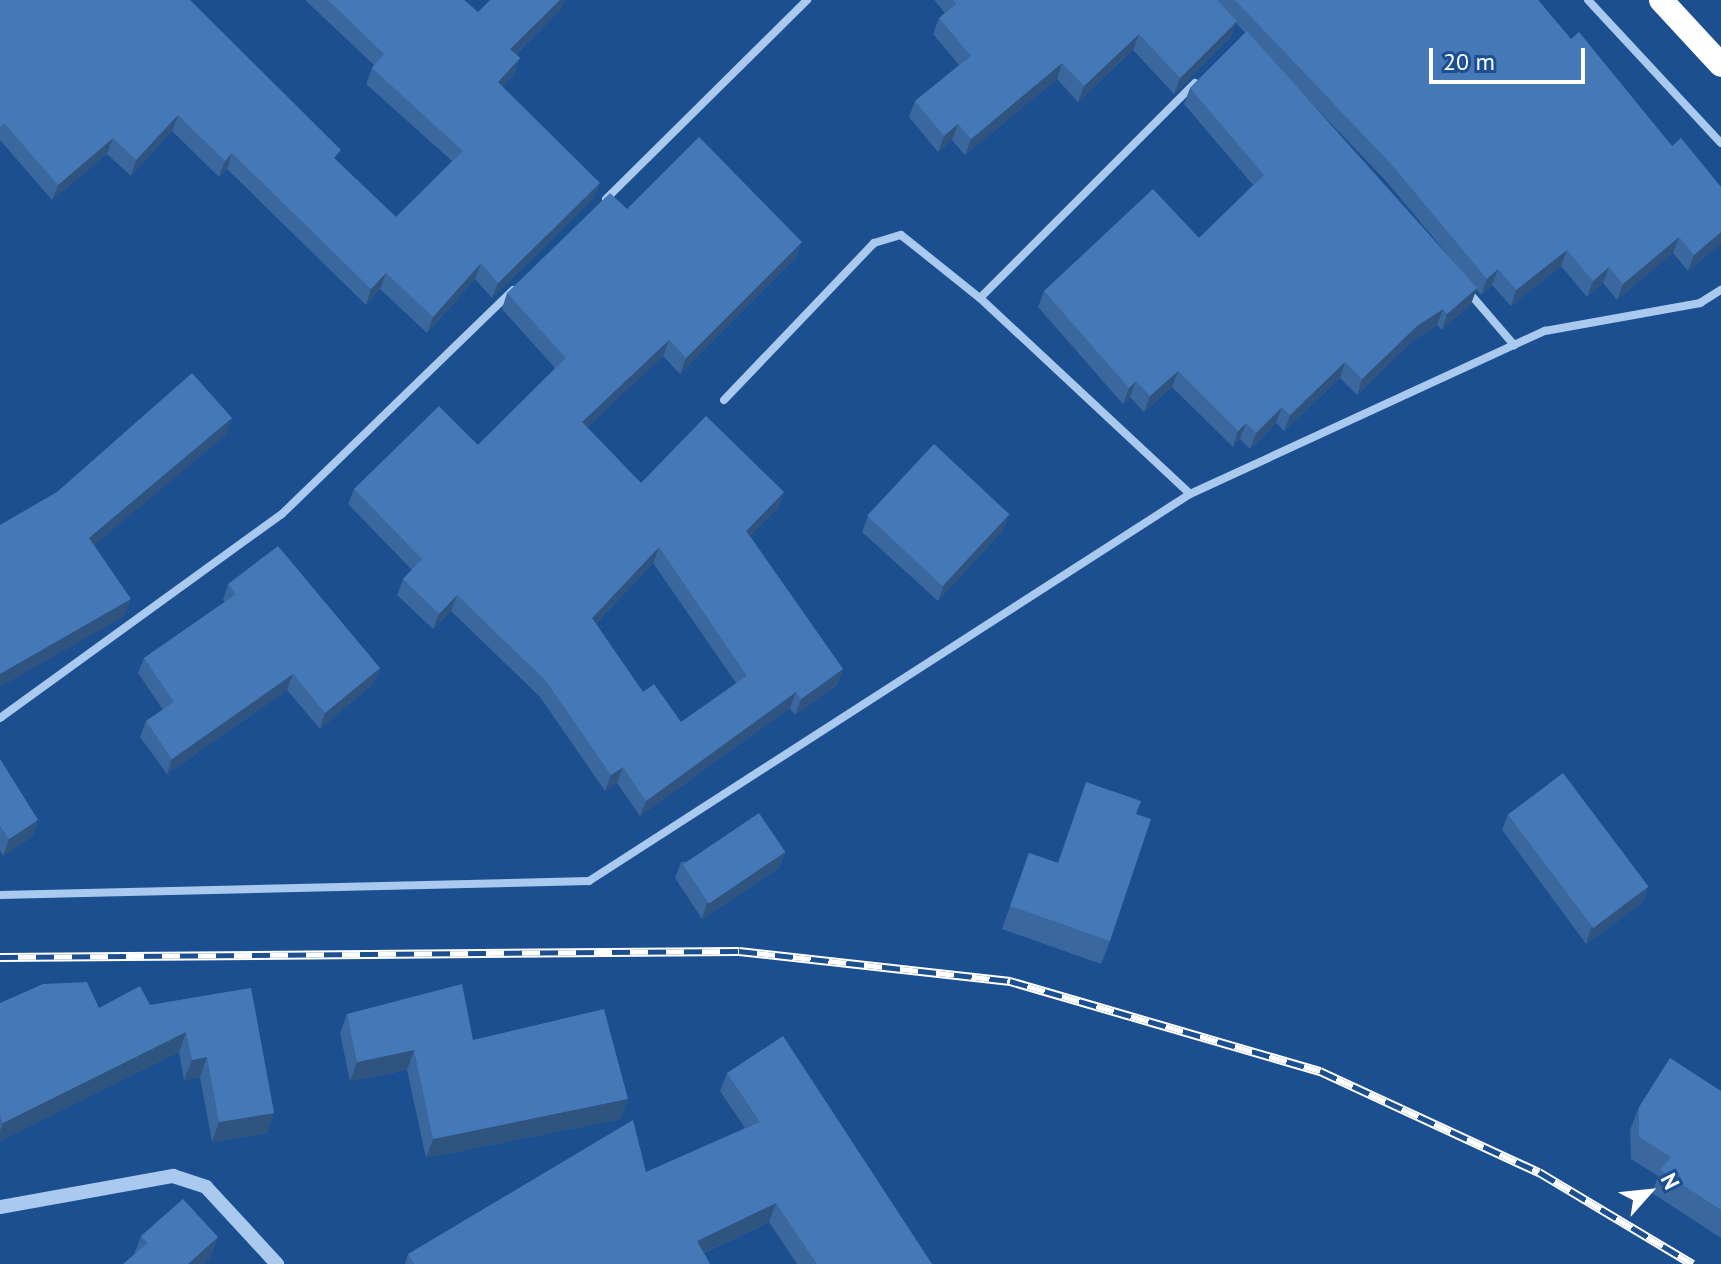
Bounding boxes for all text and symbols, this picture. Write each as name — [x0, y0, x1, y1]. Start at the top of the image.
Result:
scale bar — [1433, 32, 1589, 82]
text: 20 m — [1443, 46, 1495, 77]
north arrow — [1609, 1152, 1689, 1232]
text: N — [1655, 1168, 1686, 1194]

